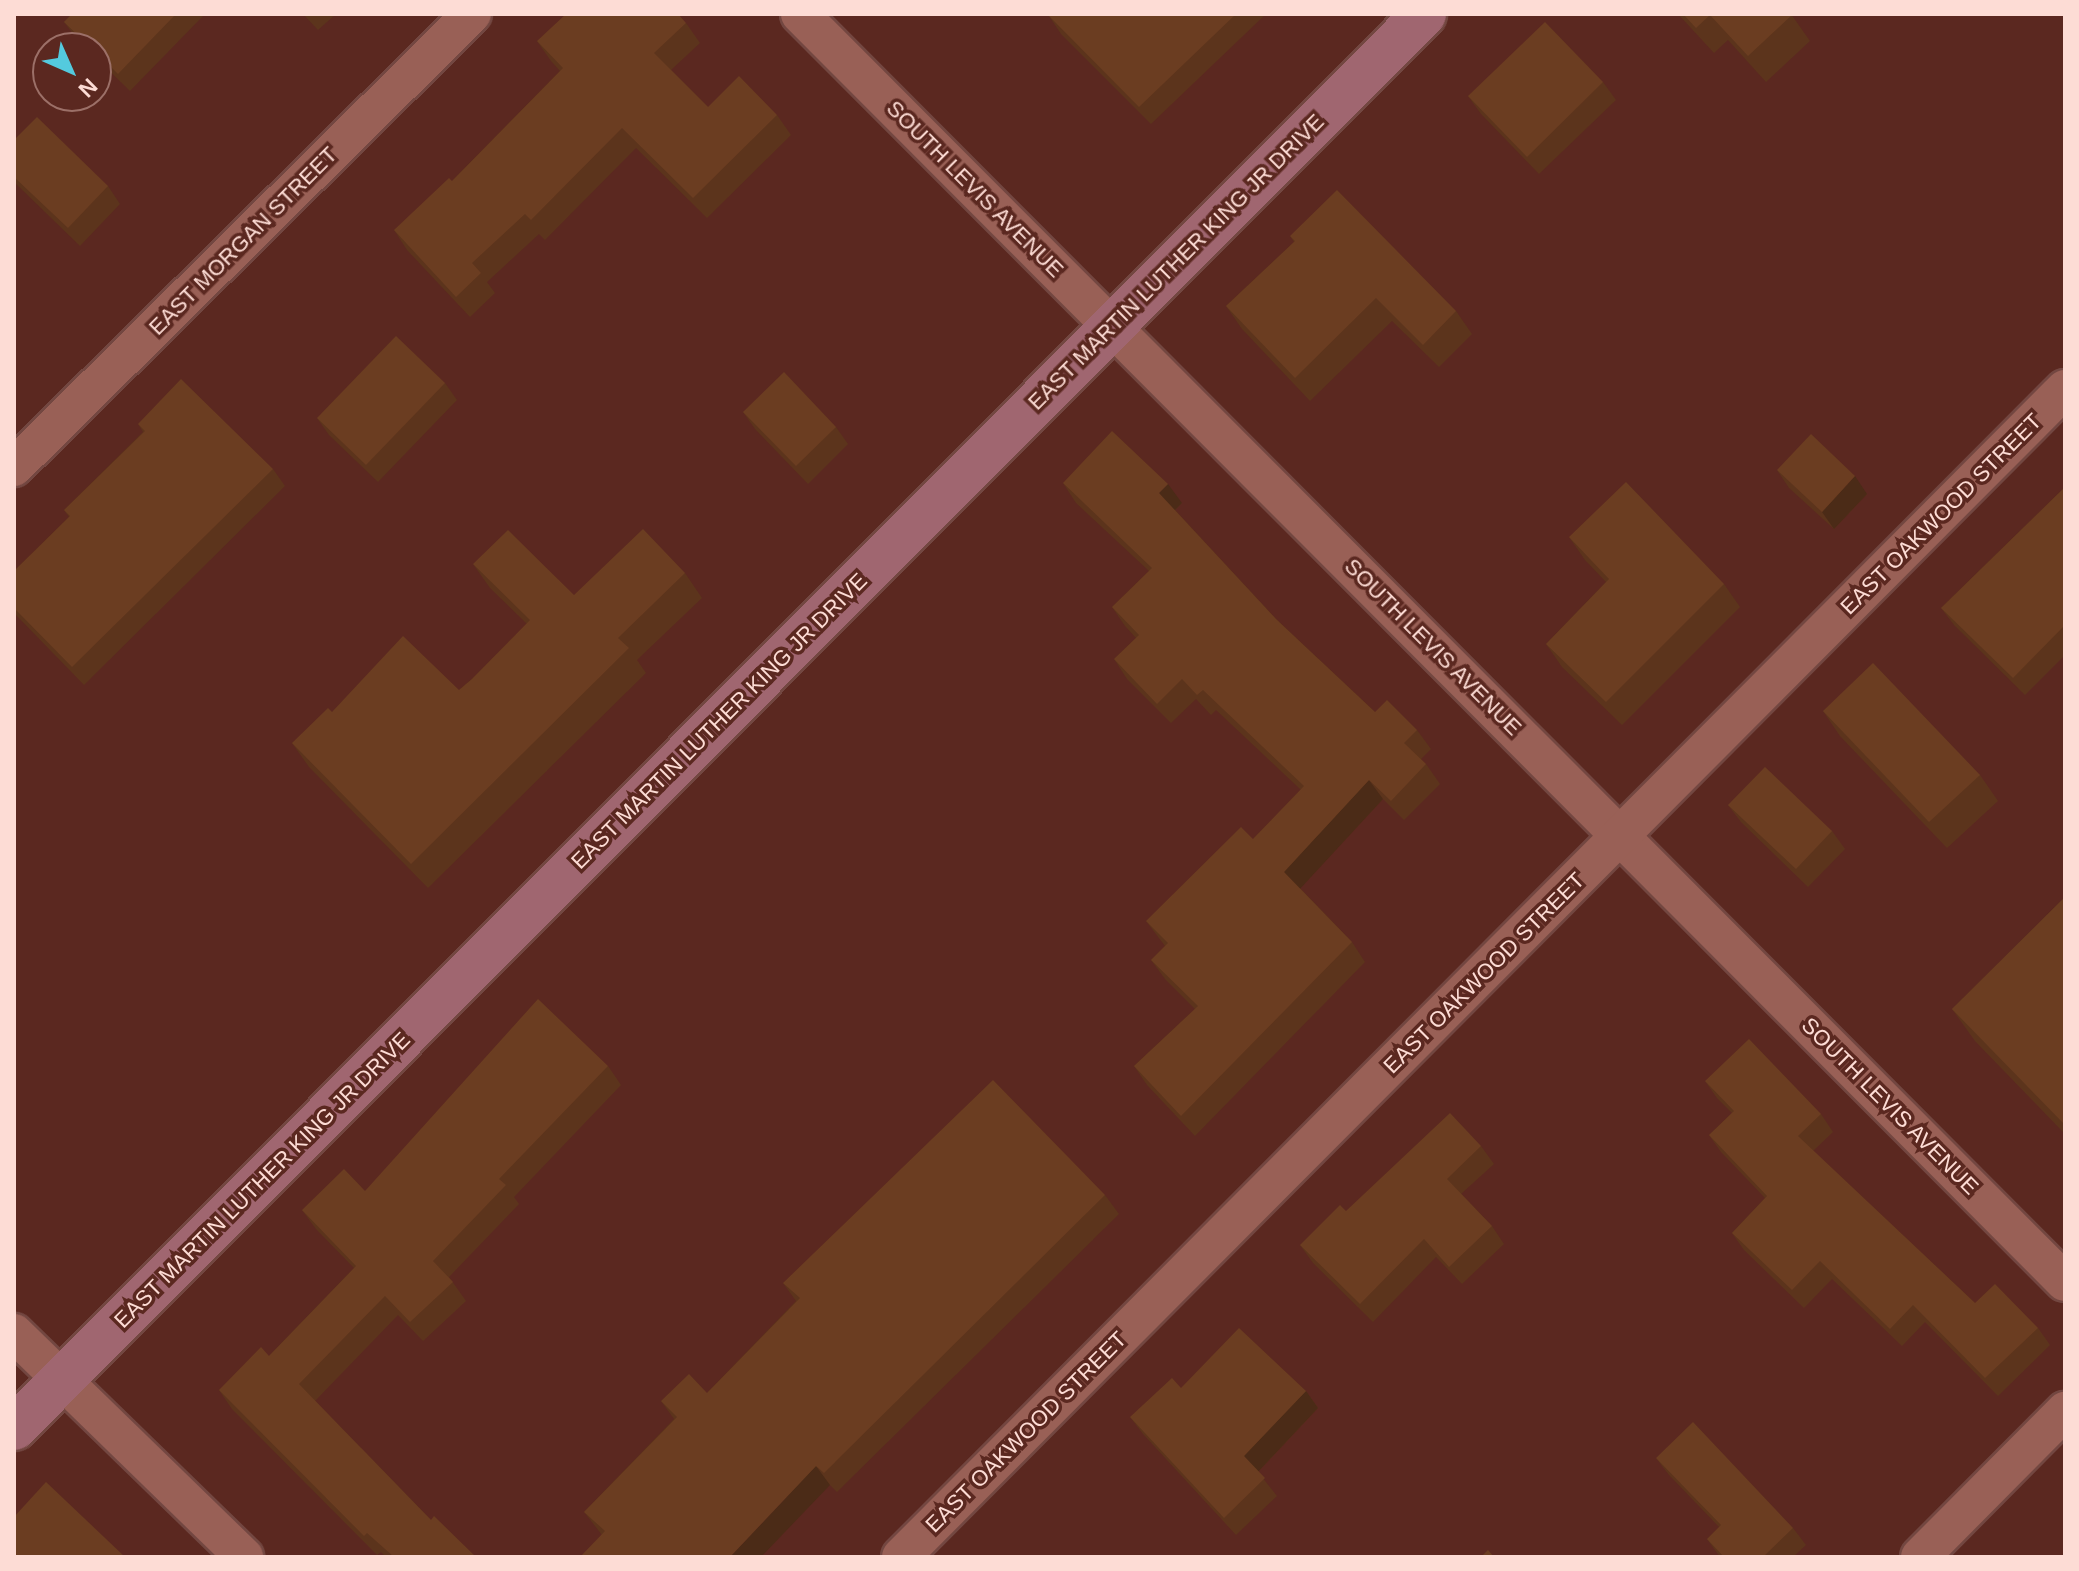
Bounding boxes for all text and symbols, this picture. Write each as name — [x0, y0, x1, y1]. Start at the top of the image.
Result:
north arrow — [32, 32, 112, 112]
text: N — [73, 73, 102, 102]
street label: SOUTH LEVIS AVENUE — [881, 95, 1069, 283]
street label: EAST MARTIN LUTHER KING JR DRIVE — [1022, 108, 1330, 416]
street label: EAST MORGAN STREET — [143, 141, 343, 341]
street label: EAST OAKWOOD STREET — [1835, 408, 2047, 620]
street label: SOUTH LEVIS AVENUE — [1339, 553, 1527, 741]
street label: EAST MARTIN LUTHER KING JR DRIVE — [565, 567, 873, 875]
street label: EAST OAKWOOD STREET — [1378, 867, 1590, 1079]
street label: SOUTH LEVIS AVENUE — [1796, 1012, 1984, 1200]
street label: EAST MARTIN LUTHER KING JR DRIVE — [108, 1026, 416, 1334]
street label: EAST OAKWOOD STREET — [920, 1326, 1132, 1538]

